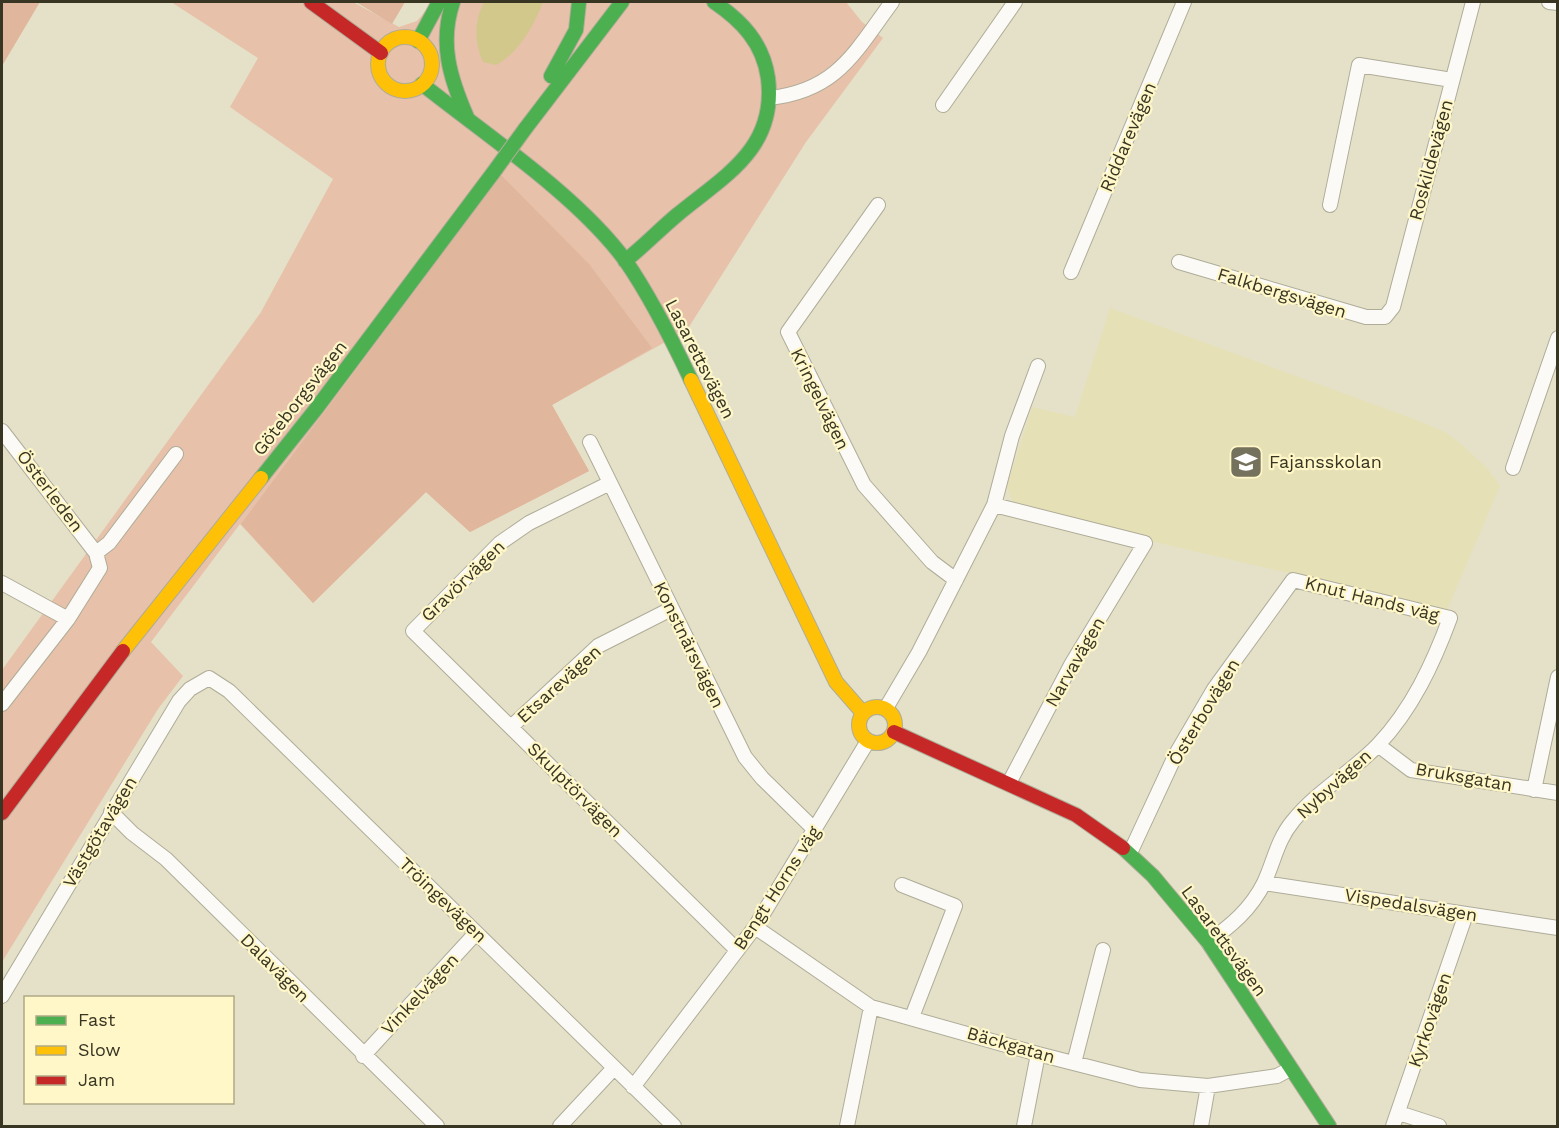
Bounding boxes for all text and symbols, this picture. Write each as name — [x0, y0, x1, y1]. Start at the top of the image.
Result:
street label: Riddarevägen — [1095, 79, 1160, 195]
street label: Roskildevägen — [1404, 97, 1457, 223]
street label: Falkbergsvägen — [1215, 263, 1349, 322]
street label: Lasarettsvägen — [661, 295, 740, 422]
street label: Göteborgsvägen — [248, 336, 351, 459]
street label: Kringelvägen — [787, 344, 854, 453]
school or university icon: Fajansskolan — [1228, 444, 1264, 480]
street label: Österleden — [13, 446, 88, 536]
place label: Fajansskolan — [1269, 451, 1382, 472]
street label: Gravörvägen — [417, 536, 509, 626]
street label: Knut Hands väg — [1303, 572, 1442, 625]
street label: Konstnärsvägen — [650, 578, 729, 711]
street label: Narvavägen — [1040, 613, 1109, 710]
street label: Etsarevägen — [512, 640, 605, 727]
street label: Österbovägen — [1163, 655, 1244, 769]
street label: Skulptörvägen — [524, 738, 627, 841]
street label: Nybyvägen — [1292, 745, 1375, 823]
street label: Bruksgatan — [1414, 758, 1514, 795]
street label: Västgötavägen — [58, 772, 141, 891]
street label: Bengt Horns väg — [729, 822, 825, 953]
street label: Tröingevägen — [395, 853, 491, 947]
street label: Lasarettsvägen — [1177, 881, 1272, 1000]
street label: Vispedalsvägen — [1343, 884, 1479, 925]
street label: Dalavägen — [236, 929, 314, 1007]
street label: Vinkelvägen — [377, 949, 463, 1039]
street label: Kyrkovägen — [1404, 970, 1456, 1070]
legend — [24, 996, 234, 1104]
text: Fast — [78, 1009, 116, 1030]
street label: Bäckgatan — [965, 1022, 1058, 1067]
text: Slow — [78, 1039, 121, 1060]
text: Jam — [78, 1069, 115, 1090]

